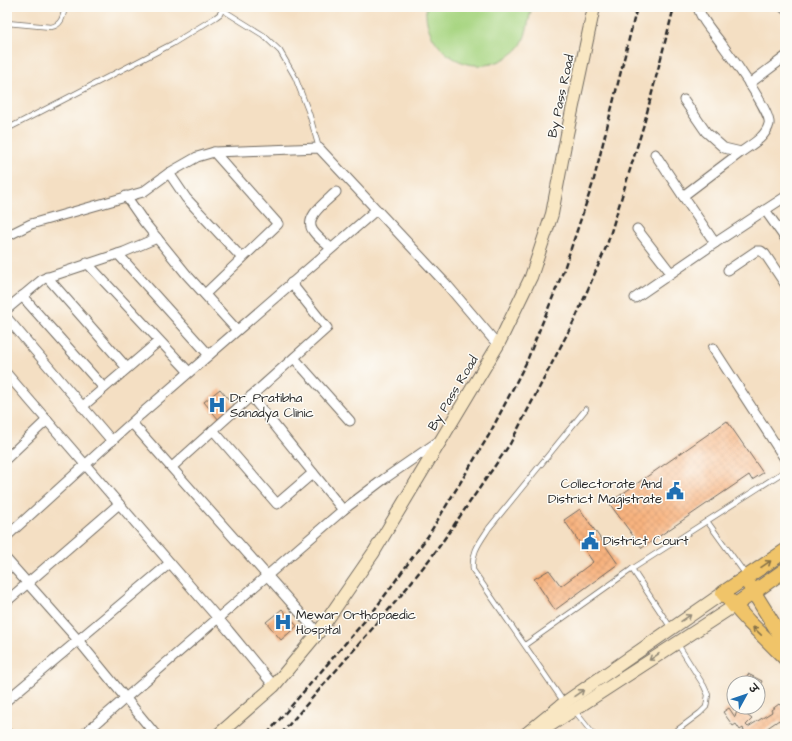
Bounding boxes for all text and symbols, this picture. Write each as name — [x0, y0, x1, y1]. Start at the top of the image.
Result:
street label: By Pass Road — [543, 52, 580, 139]
street label: By Pass Road — [423, 352, 484, 434]
place label: Dr. Pratibha Sanadya Clinic — [230, 389, 314, 423]
hospital icon: Dr. Pratibha Sanadya Clinic — [207, 395, 227, 415]
place label: Collectorate And District Magistrate — [548, 475, 662, 509]
public building icon: Collectorate And District Magistrate — [665, 481, 685, 501]
public building icon: District Court — [580, 531, 600, 551]
place label: District Court — [603, 532, 689, 550]
one-way arrow — [760, 560, 771, 568]
place label: Mewar Orthopaedic Hospital — [296, 606, 416, 639]
hospital icon: Mewar Orthopaedic Hospital — [273, 612, 293, 632]
one-way arrow — [680, 614, 691, 622]
one-way arrow — [752, 626, 762, 636]
one-way arrow — [649, 653, 660, 661]
north arrow — [726, 675, 766, 715]
text: उ — [745, 680, 762, 698]
one-way arrow — [573, 689, 584, 697]

